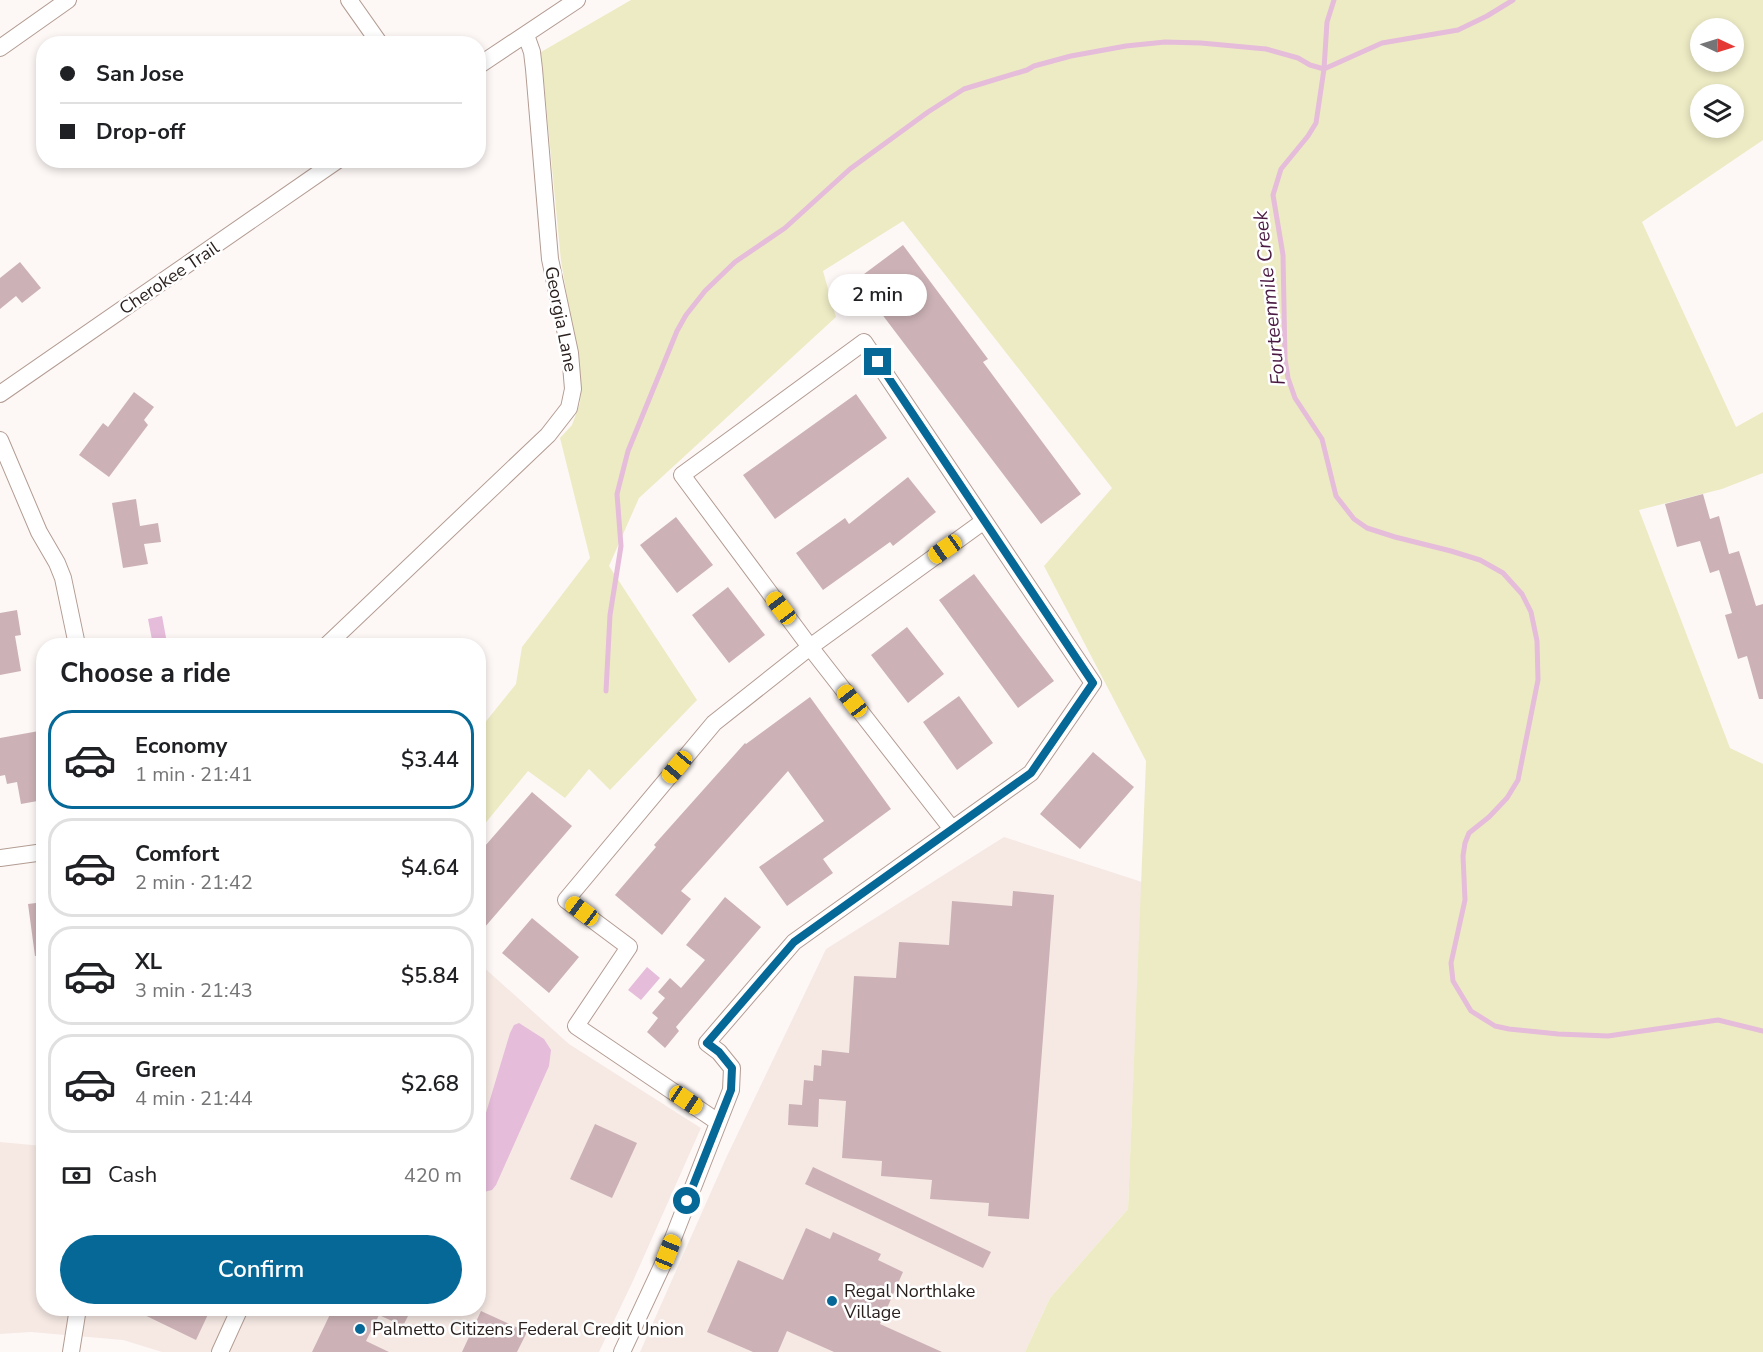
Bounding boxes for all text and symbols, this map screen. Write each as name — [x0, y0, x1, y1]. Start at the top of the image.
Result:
north arrow — [1690, 18, 1744, 72]
map controls — [1690, 18, 1744, 138]
text: San Jose — [96, 59, 184, 89]
button: layers — [1690, 84, 1744, 138]
text: Drop-off — [96, 117, 185, 147]
water label: Fourteenmile Creek — [1247, 208, 1292, 387]
street label: Cherokee Trail — [114, 235, 224, 320]
street label: Georgia Lane — [539, 264, 583, 374]
callout: 2 min — [828, 275, 928, 317]
text: 2 min — [852, 281, 903, 308]
route end — [864, 348, 891, 375]
car — [925, 531, 965, 567]
car — [763, 588, 799, 628]
text: Choose a ride — [60, 655, 231, 692]
car — [834, 681, 870, 721]
text: Economy — [135, 731, 227, 761]
icon: car — [63, 733, 117, 787]
text: $3.44 — [401, 745, 459, 775]
car — [659, 747, 695, 787]
text: 1 min · 21:41 — [135, 761, 253, 788]
text: Comfort — [135, 839, 219, 869]
icon: car — [63, 841, 117, 895]
text: $4.64 — [401, 853, 459, 883]
text: 2 min · 21:42 — [135, 869, 253, 896]
car — [562, 893, 602, 929]
text: XL — [135, 947, 162, 977]
icon: car — [63, 949, 117, 1003]
text: $5.84 — [401, 961, 459, 991]
text: 3 min · 21:43 — [135, 977, 253, 1004]
text: Green — [135, 1055, 196, 1085]
icon: car — [63, 1057, 117, 1111]
text: $2.68 — [401, 1069, 459, 1099]
car — [666, 1082, 706, 1118]
text: 4 min · 21:44 — [135, 1085, 253, 1112]
icon: cash — [60, 1159, 93, 1192]
text: Cash — [108, 1160, 157, 1190]
text: 420 m — [404, 1162, 462, 1189]
route start — [673, 1187, 700, 1214]
car — [653, 1232, 683, 1272]
button: Confirm — [60, 1235, 462, 1304]
place label: Regal Northlake Village — [843, 1279, 975, 1324]
marker: Regal Northlake Village — [825, 1294, 839, 1308]
place label: Palmetto Citizens Federal Credit Union — [372, 1317, 684, 1341]
marker: Palmetto Citizens Federal Credit Union — [353, 1322, 367, 1336]

